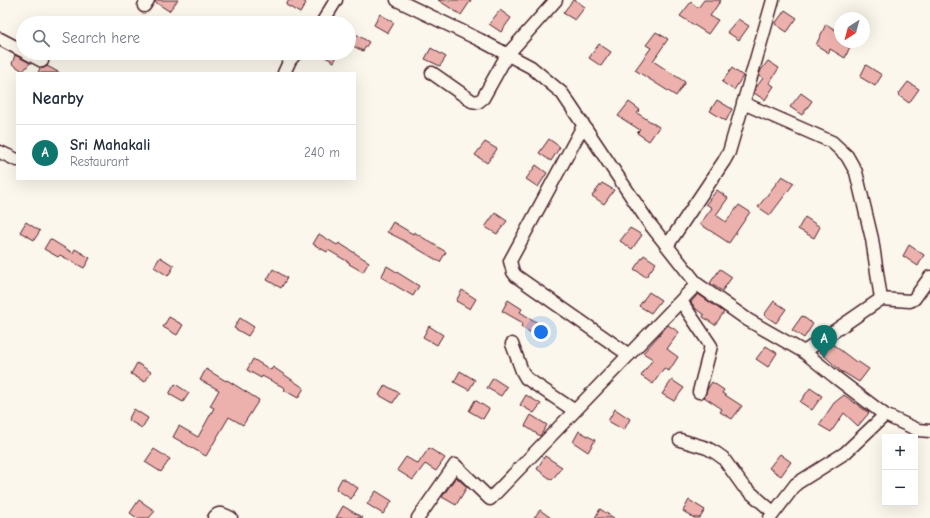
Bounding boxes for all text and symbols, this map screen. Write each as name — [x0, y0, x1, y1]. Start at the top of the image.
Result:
north arrow — [834, 12, 870, 48]
search box — [16, 16, 356, 60]
icon: search — [30, 27, 52, 49]
text: Search here — [62, 29, 140, 47]
text: Nearby — [32, 89, 83, 108]
text: Sri Mahakali — [70, 136, 150, 154]
text: A — [41, 145, 49, 160]
text: 240 m — [304, 145, 340, 160]
text: Restaurant — [70, 154, 129, 169]
your location — [531, 322, 551, 342]
pin: A — [811, 325, 837, 358]
map controls — [882, 434, 918, 506]
button: + — [882, 434, 918, 470]
button: − — [882, 470, 918, 506]

